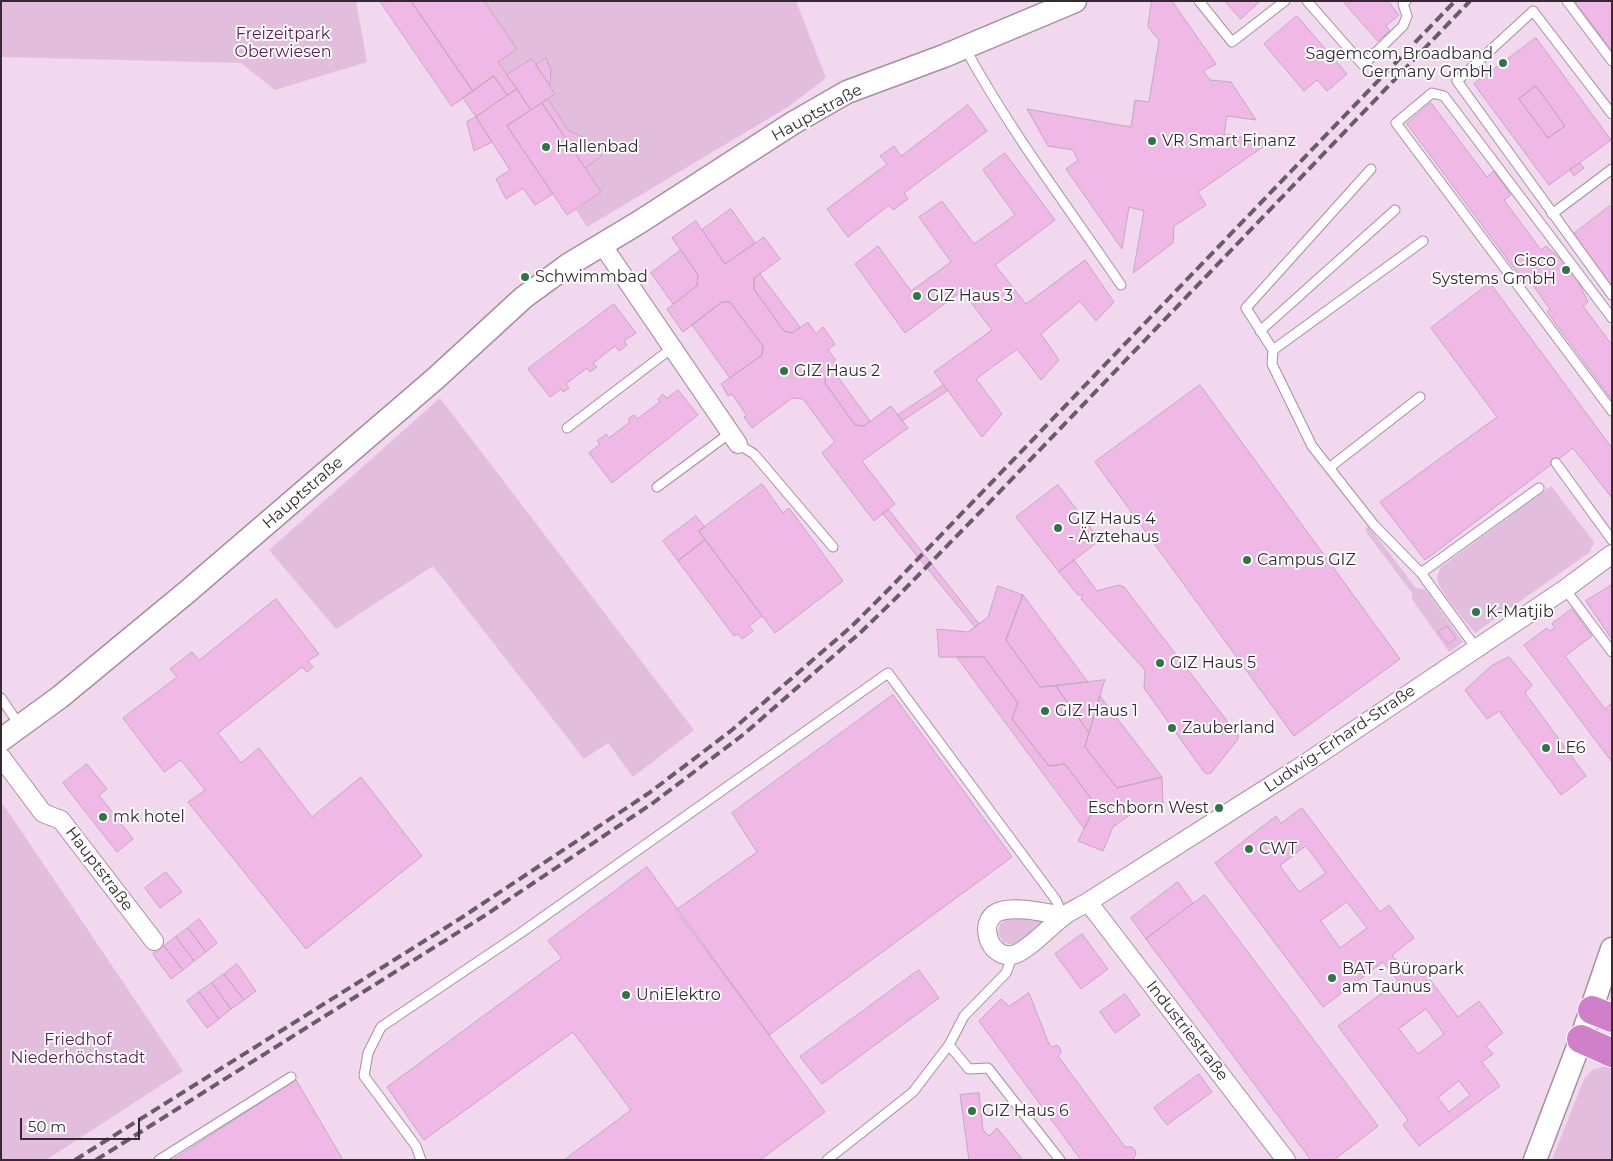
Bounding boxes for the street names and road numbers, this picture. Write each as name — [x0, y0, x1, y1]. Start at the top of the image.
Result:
street label: Hauptstraße — [768, 80, 866, 146]
street label: Hauptstraße — [259, 453, 347, 533]
street label: Ludwig-Erhard-Straße — [1261, 681, 1419, 797]
street label: Hauptstraße — [61, 823, 137, 915]
street label: Industriestraße — [1142, 977, 1232, 1085]

